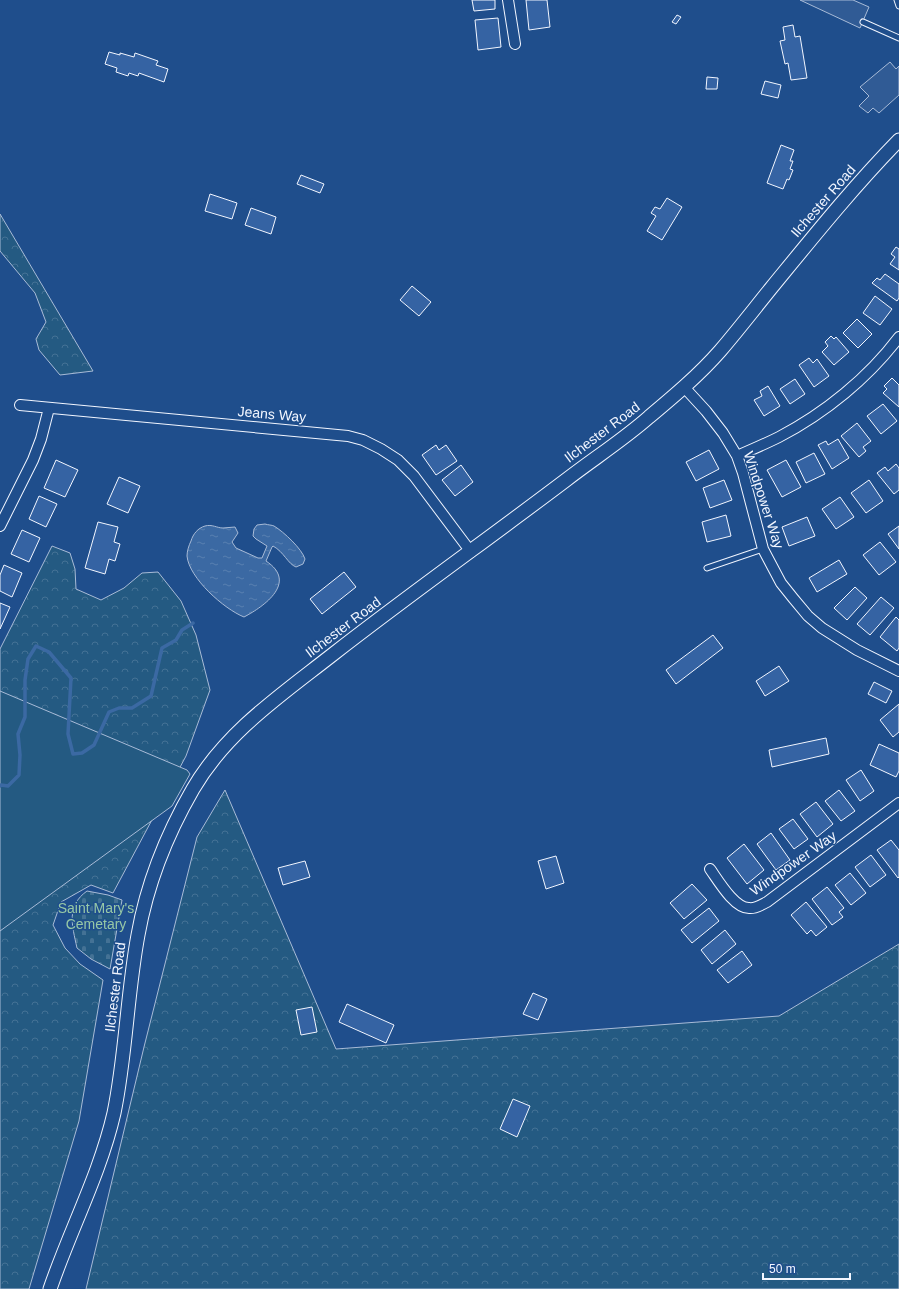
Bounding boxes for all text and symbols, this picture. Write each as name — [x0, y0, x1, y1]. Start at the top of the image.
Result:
street label: Ilchester Road — [787, 162, 859, 240]
street label: Ilchester Road — [561, 398, 643, 466]
street label: Jeans Way — [237, 403, 307, 425]
street label: Windpower Way — [741, 449, 787, 551]
street label: Ilchester Road — [302, 593, 384, 661]
street label: Windpower Way — [747, 827, 839, 899]
park label: Saint Mary's Cemetary — [58, 900, 134, 932]
street label: Ilchester Road — [102, 941, 128, 1033]
scale bar — [763, 1255, 850, 1281]
text: 50 m — [769, 1262, 796, 1276]

